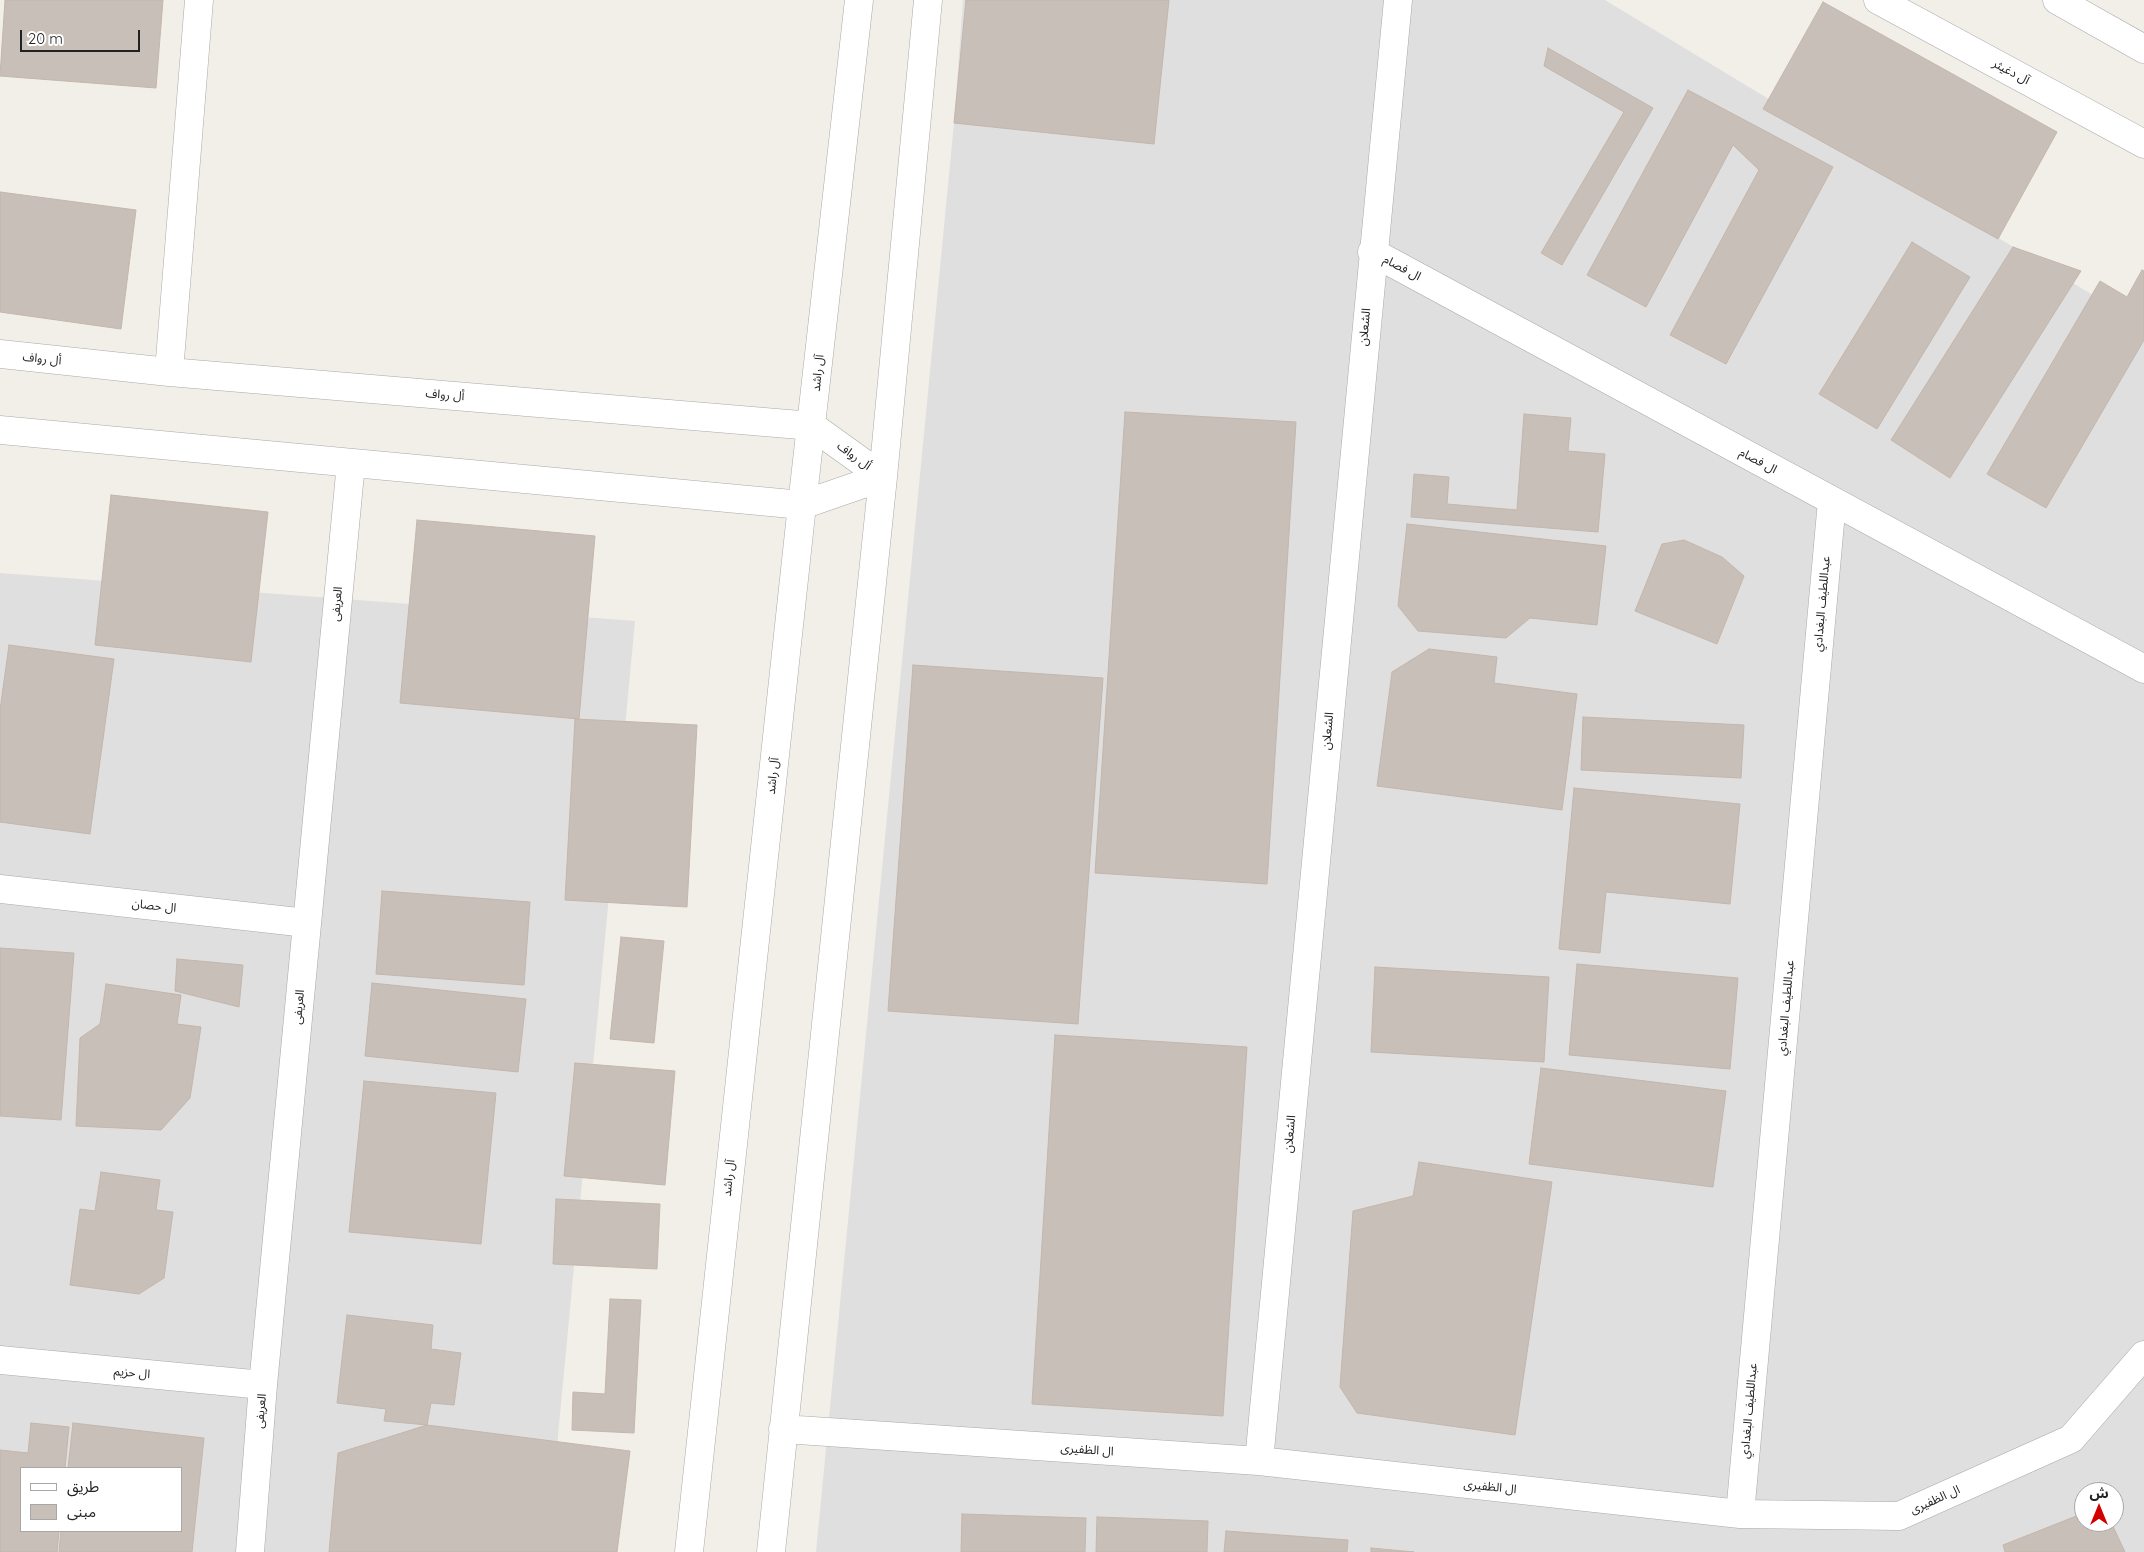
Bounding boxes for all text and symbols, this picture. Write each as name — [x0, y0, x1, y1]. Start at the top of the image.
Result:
scale bar — [22, 20, 142, 52]
text: 20 m — [28, 29, 63, 48]
street label: آل دغيثر — [1990, 56, 2032, 88]
street label: ال فصام — [1381, 252, 1423, 284]
street label: الشعلان — [1356, 308, 1374, 346]
street label: أل رواف — [22, 350, 62, 368]
street label: آل راشد — [809, 354, 827, 392]
street label: أل رواف — [425, 386, 465, 404]
street label: أل رواف — [834, 439, 874, 473]
street label: ال فصام — [1737, 445, 1779, 477]
street label: عبداللطيف البغدادي — [1811, 556, 1833, 652]
street label: العريفى — [328, 586, 346, 622]
street label: الشعلان — [1319, 712, 1337, 750]
street label: آل راشد — [764, 757, 782, 795]
street label: ال حصان — [131, 897, 177, 915]
street label: عبداللطيف البغدادي — [1775, 960, 1797, 1056]
street label: العريفى — [290, 989, 308, 1025]
street label: الشعلان — [1281, 1115, 1299, 1153]
street label: آل راشد — [720, 1159, 738, 1197]
street label: عبداللطيف البغدادي — [1738, 1363, 1760, 1459]
street label: ال حزيم — [113, 1364, 151, 1382]
street label: العريفى — [252, 1393, 270, 1429]
street label: ال الظفيرى — [1060, 1441, 1114, 1459]
legend — [20, 1467, 182, 1532]
text: طريق — [67, 1477, 99, 1496]
street label: ال الظفيرى — [1463, 1477, 1517, 1497]
north arrow — [2074, 1482, 2124, 1532]
street label: ال الظفيرى — [1908, 1483, 1962, 1517]
text: ش — [2089, 1484, 2109, 1502]
text: مبنى — [67, 1502, 96, 1521]

